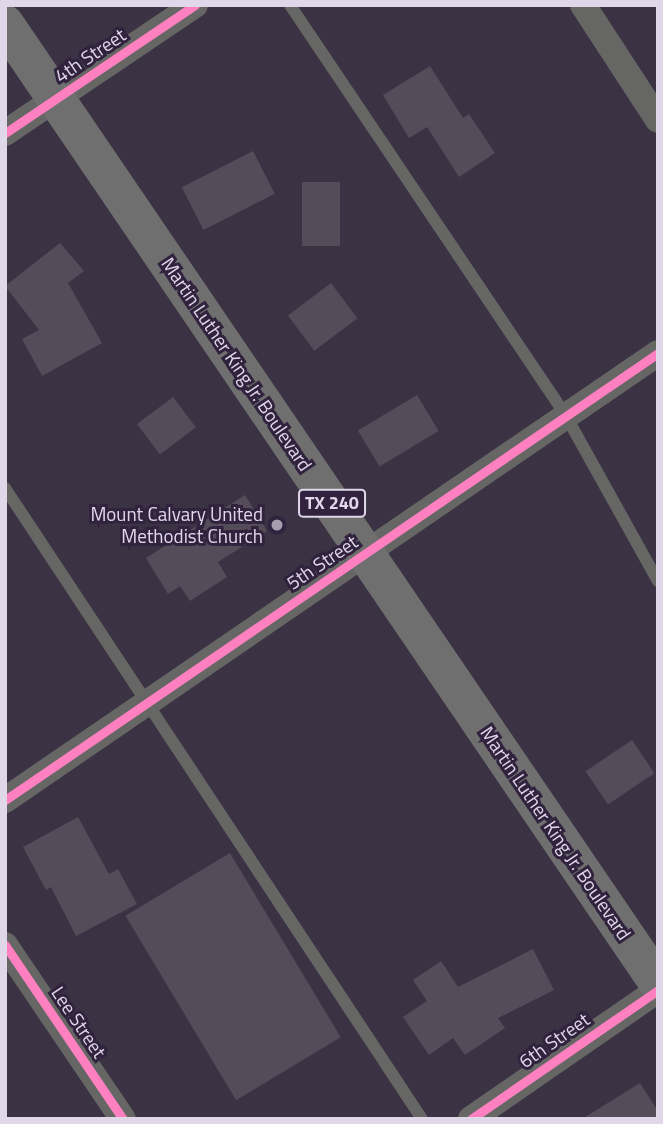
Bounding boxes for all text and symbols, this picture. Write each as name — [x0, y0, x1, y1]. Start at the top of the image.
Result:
street label: 4th Street — [50, 23, 130, 87]
street label: Martin Luther King Jr. Boulevard — [157, 253, 317, 475]
road number: TX 240 — [297, 489, 367, 518]
place label: Mount Calvary United Methodist Church — [90, 503, 263, 547]
marker: Mount Calvary United Methodist Church — [269, 517, 285, 533]
street label: 5th Street — [282, 530, 362, 594]
street label: Martin Luther King Jr. Boulevard — [476, 722, 636, 944]
street label: Lee Street — [47, 982, 111, 1062]
street label: 6th Street — [514, 1008, 594, 1072]

